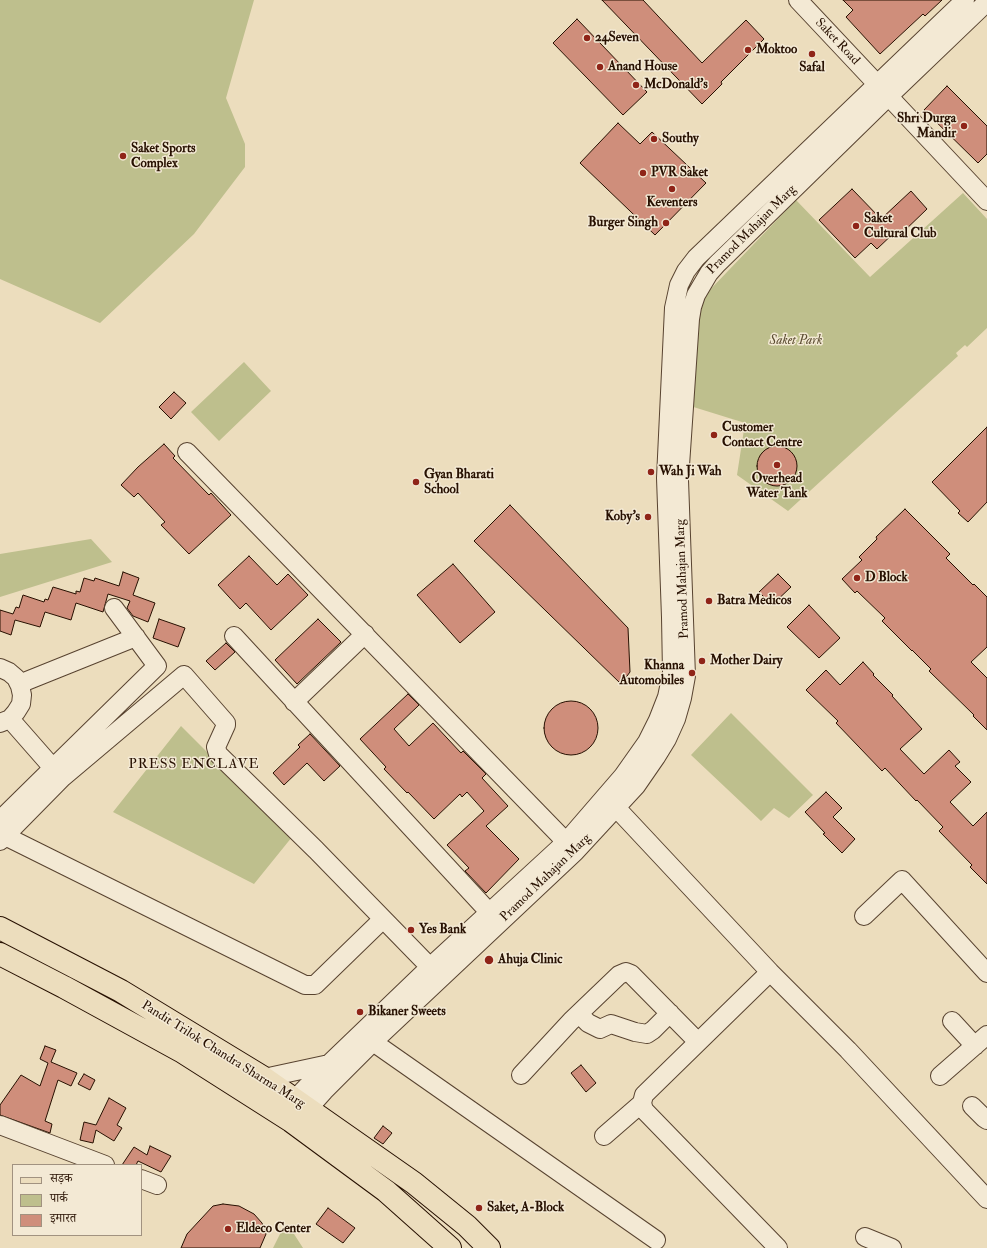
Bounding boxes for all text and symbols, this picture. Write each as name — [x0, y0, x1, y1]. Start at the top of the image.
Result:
street label: Saket Road — [811, 15, 863, 69]
place label: 24Seven — [595, 30, 639, 46]
marker: 24Seven — [582, 33, 592, 43]
place label: Moktoo — [756, 42, 797, 58]
marker: Moktoo — [743, 45, 753, 55]
marker: Safal — [807, 49, 817, 59]
place label: Anand House — [608, 59, 677, 75]
place label: Safal — [799, 60, 825, 76]
marker: Anand House — [595, 62, 605, 72]
place label: McDonald's — [644, 77, 708, 93]
marker: McDonald's — [631, 80, 641, 90]
place label: Shri Durga Mandir — [897, 111, 956, 142]
marker: Shri Durga Mandir — [959, 121, 969, 131]
place label: Southy — [662, 131, 699, 147]
marker: Southy — [649, 134, 659, 144]
place label: Saket Sports Complex — [131, 141, 196, 172]
marker: Saket Sports Complex — [118, 151, 128, 161]
place label: PVR Saket — [651, 165, 708, 181]
marker: PVR Saket — [638, 168, 648, 178]
street label: Pramod Mahajan Marg — [704, 182, 800, 278]
marker: Keventers — [667, 184, 677, 194]
place label: Keventers — [647, 195, 697, 211]
place label: Saket Cultural Club — [864, 211, 936, 242]
place label: Burger Singh — [588, 215, 658, 231]
marker: Burger Singh — [661, 218, 671, 228]
marker: Saket Cultural Club — [851, 221, 861, 231]
park label: Saket Park — [770, 333, 822, 349]
place label: Customer Contact Centre — [722, 420, 802, 451]
marker: Customer Contact Centre — [709, 430, 719, 440]
marker: Overhead Water Tank — [772, 460, 782, 470]
place label: Wah Ji Wah — [659, 464, 722, 480]
place label: Gyan Bharati School — [424, 467, 494, 498]
marker: Wah Ji Wah — [646, 467, 656, 477]
place label: Overhead Water Tank — [746, 471, 808, 502]
marker: Gyan Bharati School — [411, 477, 421, 487]
place label: Koby's — [605, 509, 640, 525]
marker: Koby's — [643, 512, 653, 522]
street label: Pramod Mahajan Marg — [673, 519, 693, 639]
place label: D Block — [865, 570, 908, 586]
marker: D Block — [852, 573, 862, 583]
place label: Batra Medicos — [717, 593, 792, 609]
marker: Batra Medicos — [704, 596, 714, 606]
place label: Mother Dairy — [710, 653, 783, 669]
marker: Mother Dairy — [697, 656, 707, 666]
place label: Khanna Automobiles — [619, 658, 684, 689]
marker: Khanna Automobiles — [687, 668, 697, 678]
district label: PRESS ENCLAVE — [129, 757, 259, 773]
street label: Pramod Mahajan Marg — [497, 831, 595, 925]
place label: Yes Bank — [419, 922, 466, 938]
marker: Yes Bank — [406, 925, 416, 935]
place label: Ahuja Clinic — [498, 952, 562, 968]
marker: Ahuja Clinic — [483, 954, 495, 966]
street label: Pandit Trilok Chandra Sharma Marg — [138, 998, 308, 1112]
place label: Bikaner Sweets — [368, 1004, 446, 1020]
marker: Bikaner Sweets — [355, 1007, 365, 1017]
legend — [12, 1164, 142, 1236]
text: सड़क — [50, 1171, 73, 1186]
text: पार्क — [50, 1191, 68, 1206]
place label: Saket, A-Block — [487, 1200, 564, 1216]
marker: Saket, A-Block — [474, 1203, 484, 1213]
text: इमारत — [50, 1211, 76, 1226]
place label: Eldeco Center — [236, 1221, 311, 1237]
marker: Eldeco Center — [223, 1224, 233, 1234]

